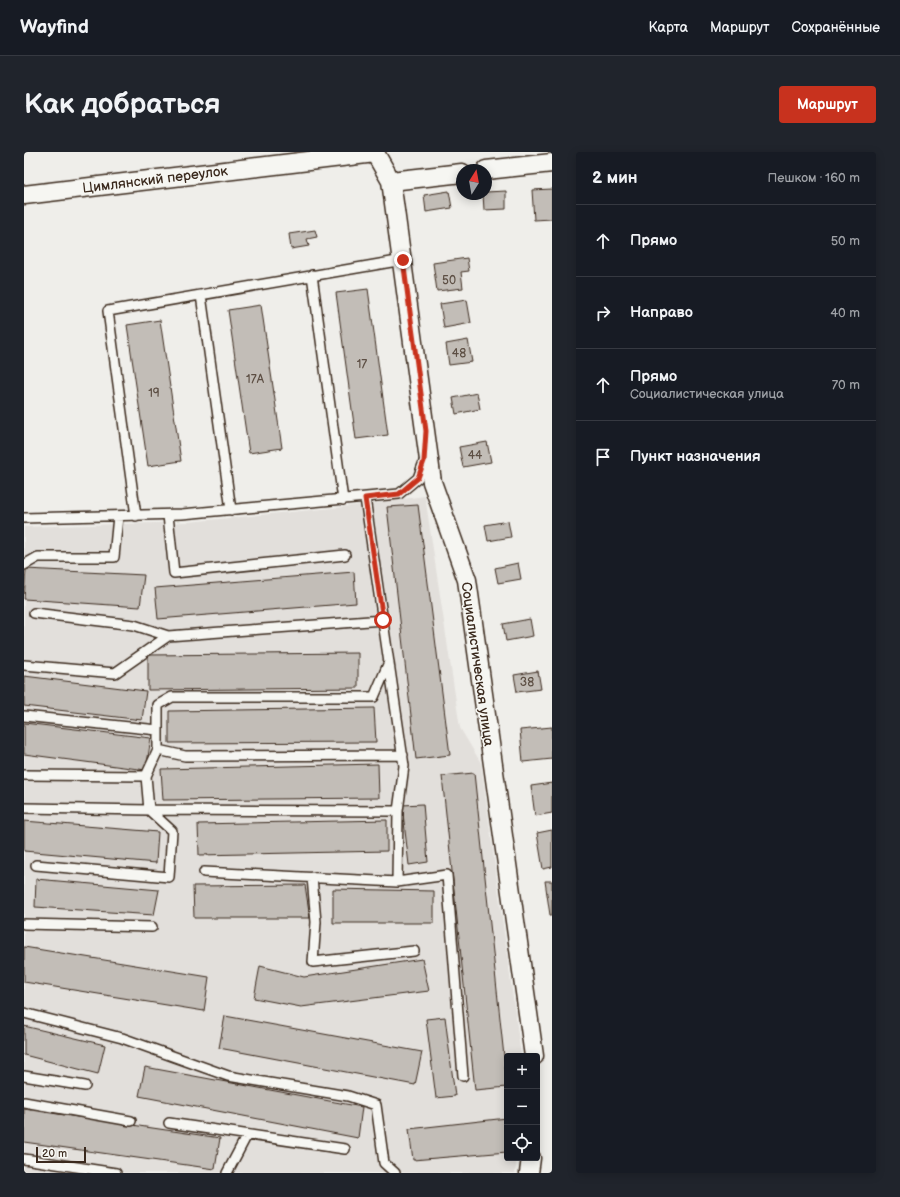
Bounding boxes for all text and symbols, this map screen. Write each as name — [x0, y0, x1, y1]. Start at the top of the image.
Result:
text: Wayfind — [20, 16, 89, 39]
text: Карта — [649, 19, 688, 36]
text: Маршрут — [710, 19, 770, 36]
text: Сохранённые — [792, 19, 880, 36]
button: Маршрут — [779, 86, 876, 123]
text: Как добраться — [24, 88, 221, 121]
street label: Цимлянский переулок — [82, 162, 229, 197]
north arrow — [456, 164, 492, 200]
text: 2 мин — [592, 168, 638, 188]
text: Пешком · 160 m — [768, 170, 860, 186]
icon: ahead — [592, 230, 614, 252]
text: Прямо — [630, 231, 677, 250]
text: 50 m — [831, 233, 860, 249]
route end — [394, 251, 412, 269]
house number: 50 — [442, 273, 456, 288]
icon: right — [592, 302, 614, 324]
text: Направо — [630, 303, 693, 322]
text: 40 m — [830, 305, 860, 321]
house number: 48 — [452, 346, 466, 361]
house number: 17 — [357, 357, 367, 372]
text: Прямо — [630, 367, 677, 386]
house number: 17А — [246, 372, 265, 387]
icon: ahead — [592, 374, 614, 396]
text: 70 m — [832, 377, 860, 393]
house number: 19 — [148, 386, 160, 401]
text: Социалистическая улица — [630, 386, 784, 402]
icon: arrive — [592, 446, 614, 468]
text: Пункт назначения — [630, 447, 761, 466]
house number: 44 — [468, 448, 483, 463]
street label: Социалистическая улица — [458, 581, 498, 748]
route start — [374, 611, 392, 629]
house number: 38 — [520, 675, 534, 690]
map controls — [504, 1053, 540, 1161]
button: + — [504, 1053, 540, 1089]
button: − — [504, 1089, 540, 1125]
button: locate — [504, 1125, 540, 1161]
scale bar — [36, 1145, 86, 1164]
text: 20 m — [42, 1147, 67, 1160]

